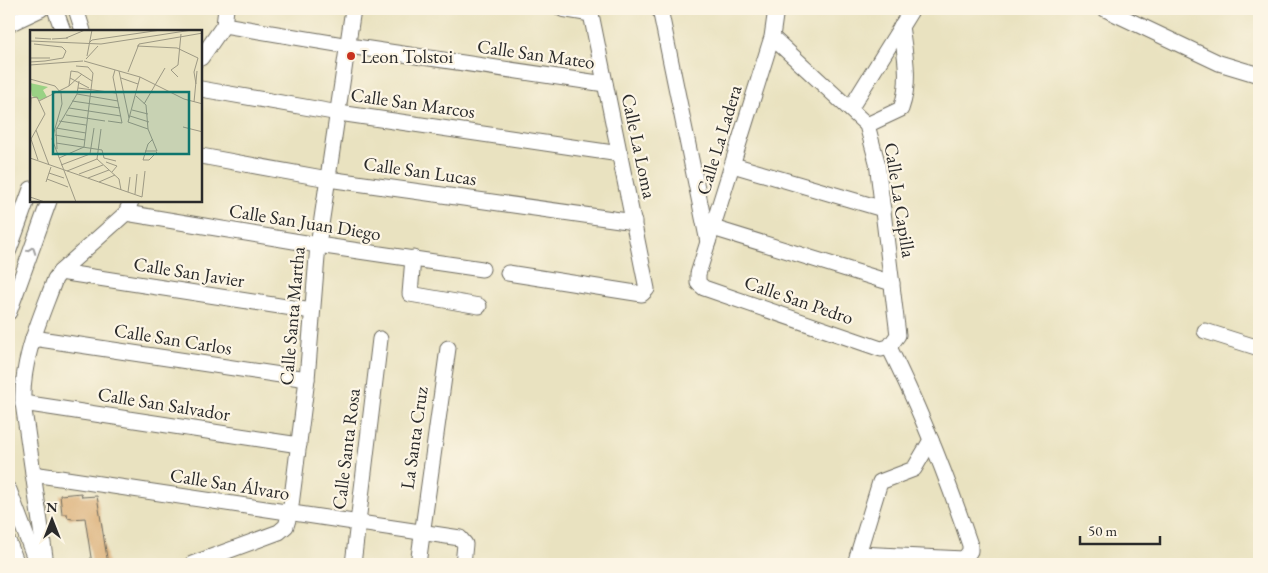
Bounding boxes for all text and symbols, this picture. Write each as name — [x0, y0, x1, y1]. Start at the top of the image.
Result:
inset map — [30, 30, 202, 202]
street label: Calle San Mateo — [476, 33, 596, 75]
place label: Leon Tolstoi — [361, 44, 453, 69]
marker: Leon Tolstoi — [345, 50, 357, 62]
street label: Calle San Marcos — [349, 82, 477, 124]
street label: Calle La Ladera — [690, 82, 748, 198]
street label: Calle La Loma — [616, 91, 662, 201]
street label: Calle La Capilla — [879, 141, 921, 260]
street label: Calle San Lucas — [362, 151, 478, 191]
street label: Calle San Juan Diego — [227, 198, 383, 246]
street label: Calle Santa Martha — [273, 245, 311, 386]
one-way arrow — [26, 246, 36, 255]
street label: Calle San Javier — [132, 251, 247, 293]
street label: Calle San Pedro — [741, 270, 857, 330]
street label: Calle San Carlos — [112, 317, 234, 361]
street label: Calle San Salvador — [96, 381, 233, 427]
street label: La Santa Cruz — [394, 384, 434, 491]
street label: Calle Santa Rosa — [326, 387, 366, 511]
street label: Calle San Álvaro — [168, 462, 292, 506]
north arrow — [28, 496, 78, 546]
text: N — [46, 498, 58, 516]
scale bar — [1080, 513, 1160, 545]
text: 50 m — [1088, 521, 1117, 540]

